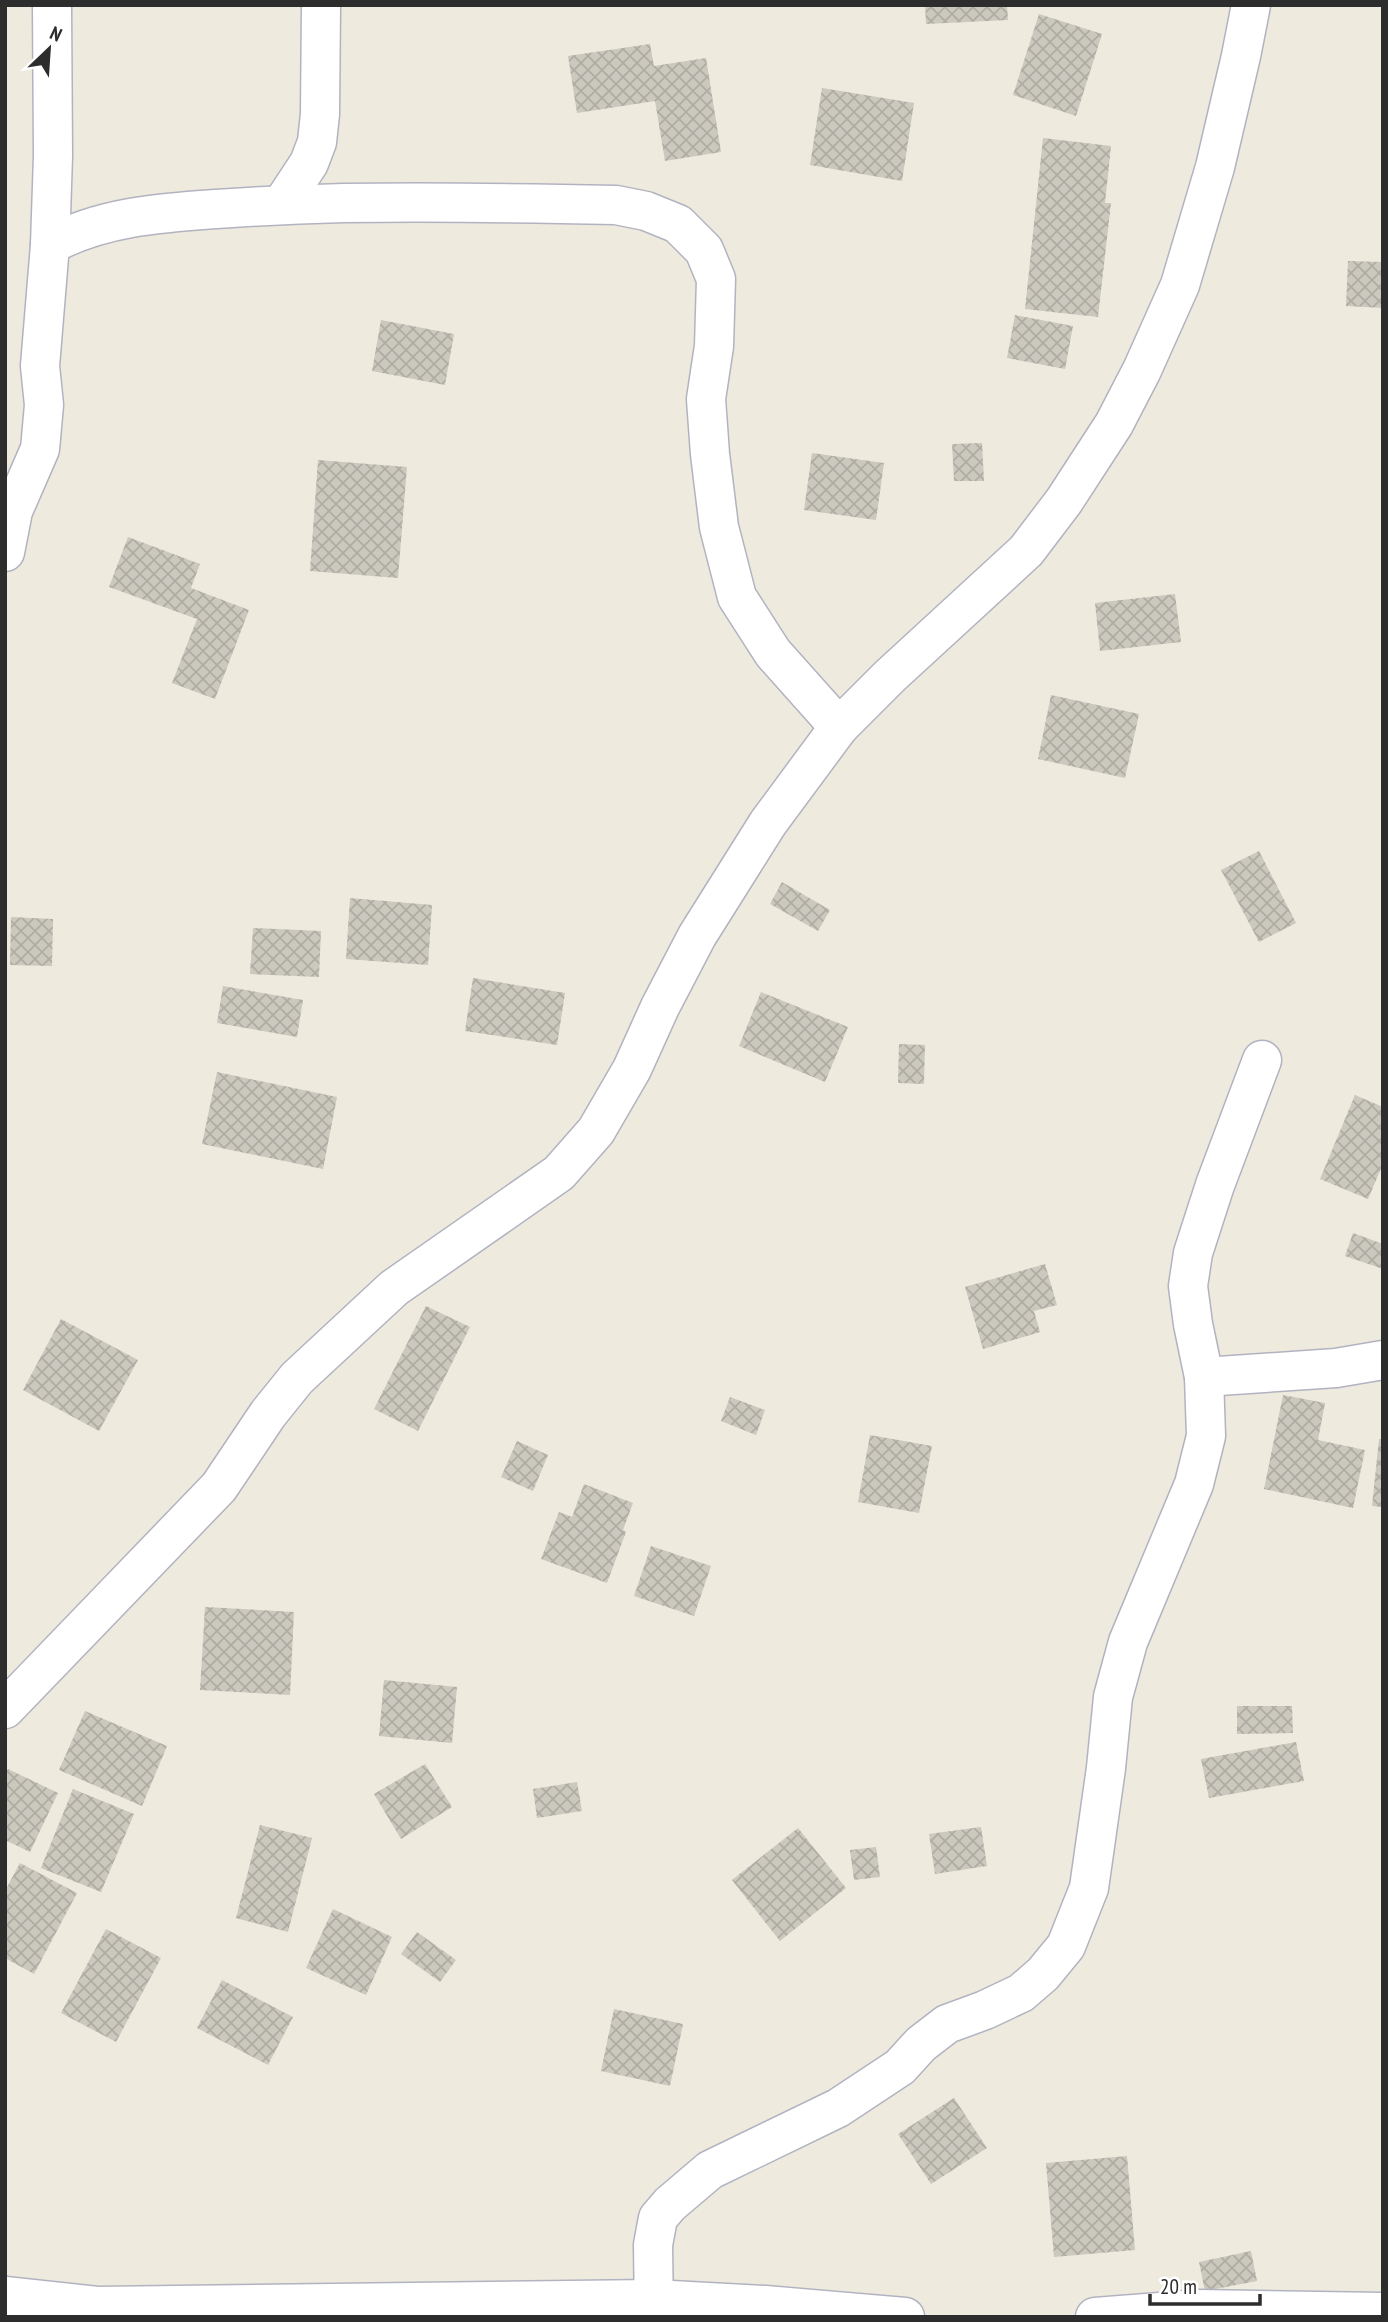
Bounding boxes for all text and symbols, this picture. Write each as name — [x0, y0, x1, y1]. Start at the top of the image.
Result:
north arrow — [14, 14, 84, 84]
text: N — [46, 21, 66, 47]
scale bar — [1150, 2262, 1260, 2306]
text: 20 m — [1160, 2273, 1197, 2300]

